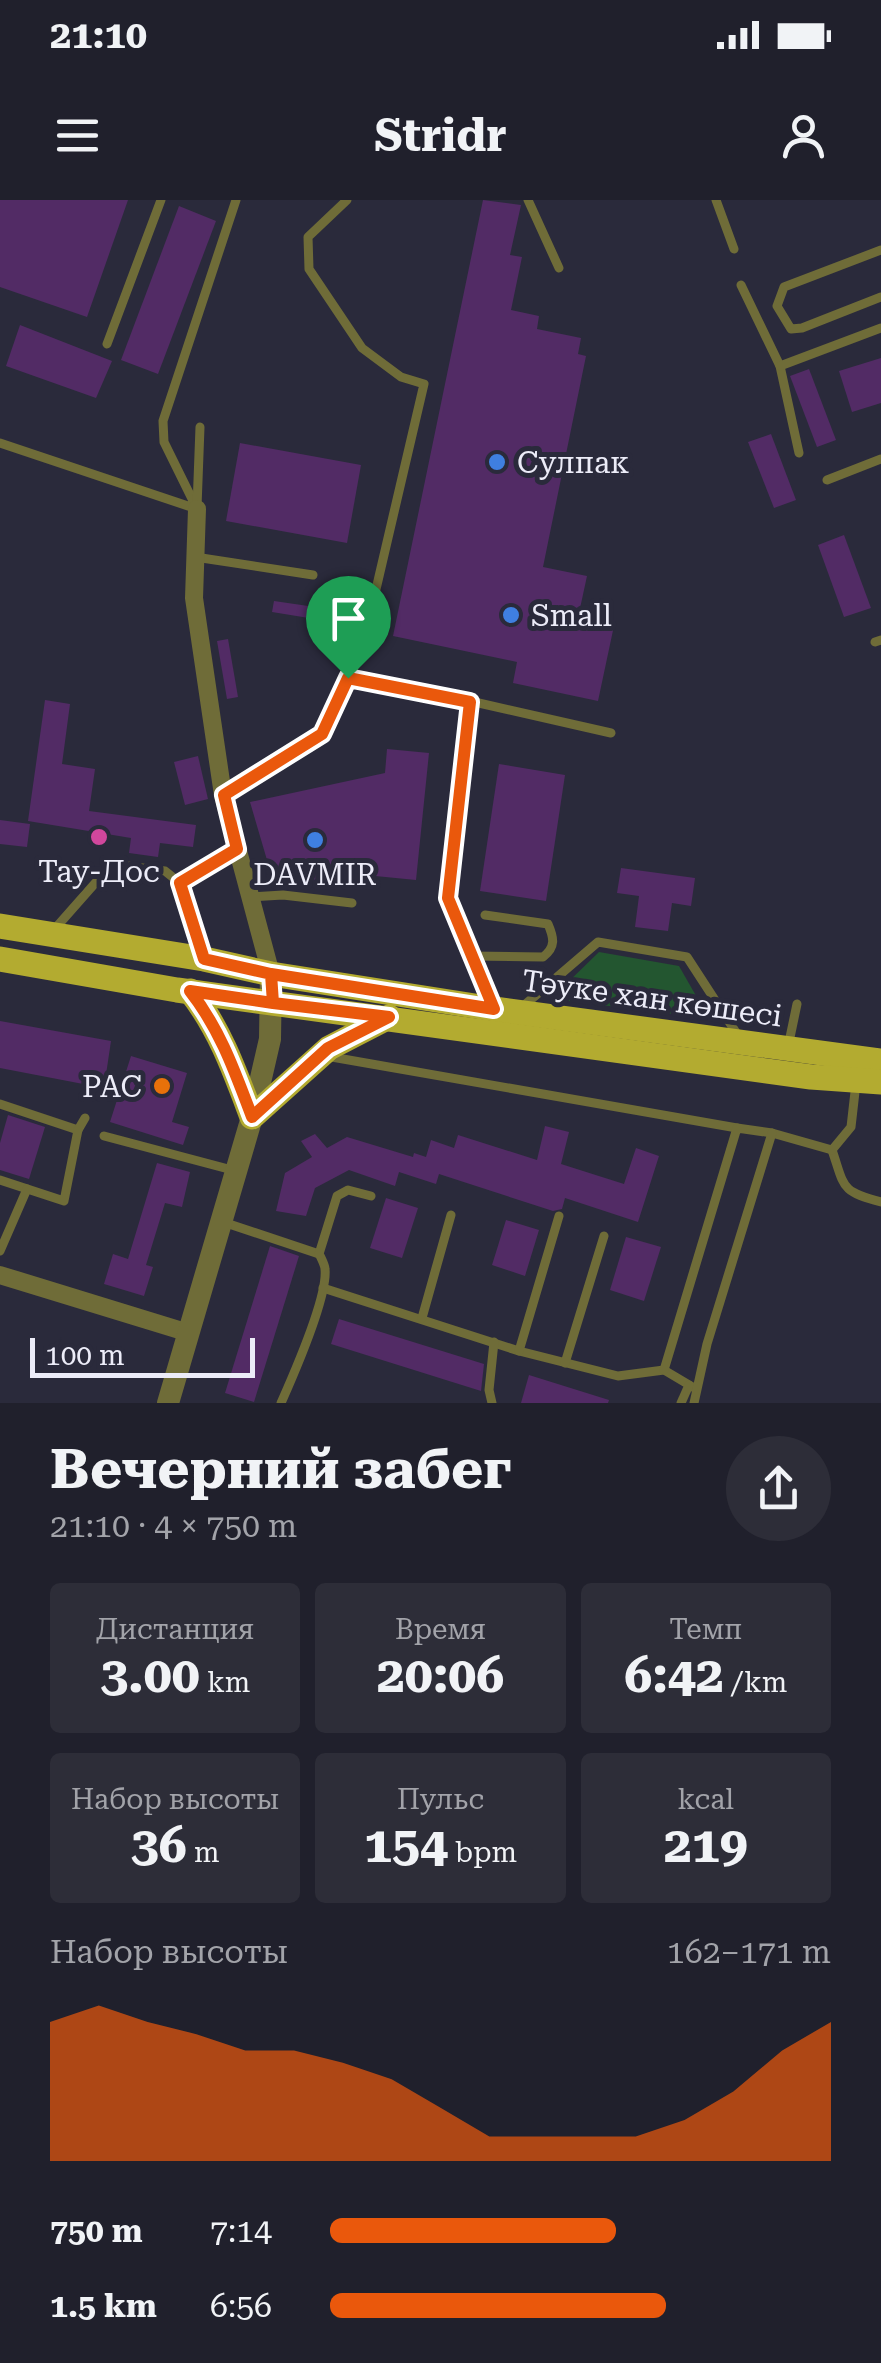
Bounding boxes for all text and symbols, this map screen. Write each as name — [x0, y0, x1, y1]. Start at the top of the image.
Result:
text: 21:10 — [50, 13, 147, 57]
icon: menu — [50, 108, 105, 163]
icon: person — [776, 108, 831, 163]
text: Stridr — [374, 109, 507, 162]
place label: Сулпак — [517, 445, 629, 480]
marker: Сулпак — [486, 451, 508, 473]
pin — [306, 576, 391, 679]
icon: arrive — [321, 591, 376, 646]
place label: Small — [531, 598, 612, 633]
marker: Small — [500, 604, 522, 626]
marker: Тау-Дос — [88, 826, 110, 848]
marker: DAVMIR — [304, 829, 326, 851]
place label: Тау-Дос — [38, 854, 160, 889]
place label: DAVMIR — [253, 857, 377, 892]
street label: Тәуке хан көшесі — [520, 962, 784, 1034]
place label: РАС — [82, 1069, 142, 1104]
marker: РАС — [151, 1075, 173, 1097]
scale bar — [30, 1333, 255, 1378]
text: 100 m — [45, 1339, 125, 1372]
button: share — [726, 1436, 831, 1541]
text: Вечерний забег — [50, 1437, 512, 1501]
text: 21:10 · 4 × 750 m — [50, 1507, 297, 1545]
text: Дистанция — [96, 1613, 254, 1646]
text: Время — [395, 1613, 486, 1646]
text: Темп — [669, 1613, 742, 1646]
text: 3.00 — [100, 1646, 200, 1704]
text: 20:06 — [377, 1646, 504, 1704]
text: 6:42 — [624, 1646, 724, 1704]
text: km — [200, 1666, 250, 1699]
text: /km — [724, 1666, 787, 1699]
text: Набор высоты — [71, 1783, 279, 1816]
text: Пульс — [397, 1783, 484, 1816]
text: kcal — [678, 1783, 734, 1816]
text: 36 — [131, 1816, 187, 1874]
text: 154 — [364, 1816, 448, 1874]
text: 219 — [664, 1816, 748, 1874]
text: m — [187, 1836, 219, 1869]
text: bpm — [448, 1836, 517, 1869]
text: Набор высоты — [50, 1933, 288, 1971]
text: 162–171 m — [667, 1933, 831, 1971]
text: 750 m — [50, 2212, 143, 2250]
text: 7:14 — [210, 2212, 272, 2250]
text: 1.5 km — [50, 2287, 157, 2325]
text: 6:56 — [210, 2287, 272, 2325]

